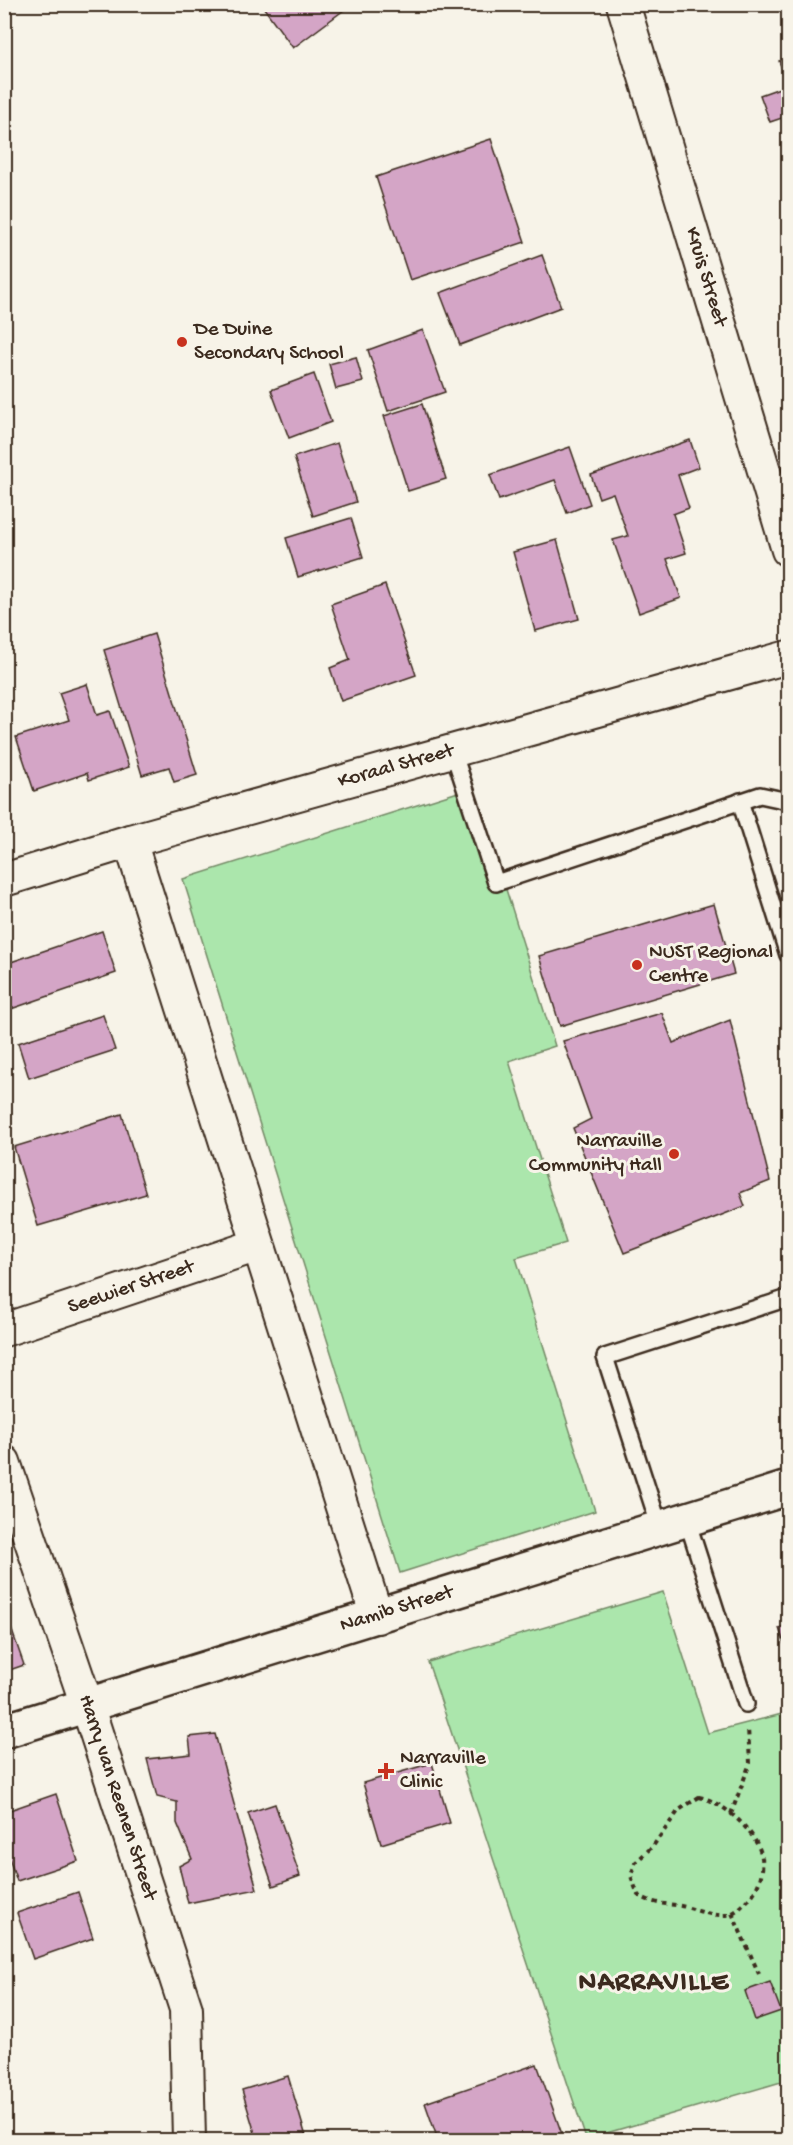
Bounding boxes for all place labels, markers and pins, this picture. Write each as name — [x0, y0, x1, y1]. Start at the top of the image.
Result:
place label: De Duine Secondary School — [192, 318, 344, 367]
marker: De Duine Secondary School — [175, 335, 189, 349]
place label: NUST Regional Centre — [649, 941, 773, 990]
marker: NUST Regional Centre — [630, 958, 644, 972]
place label: Narraville Community Hall — [529, 1130, 663, 1179]
marker: Narraville Community Hall — [667, 1147, 681, 1161]
place label: Narraville Clinic — [400, 1747, 487, 1796]
marker: Narraville Clinic — [377, 1762, 395, 1780]

